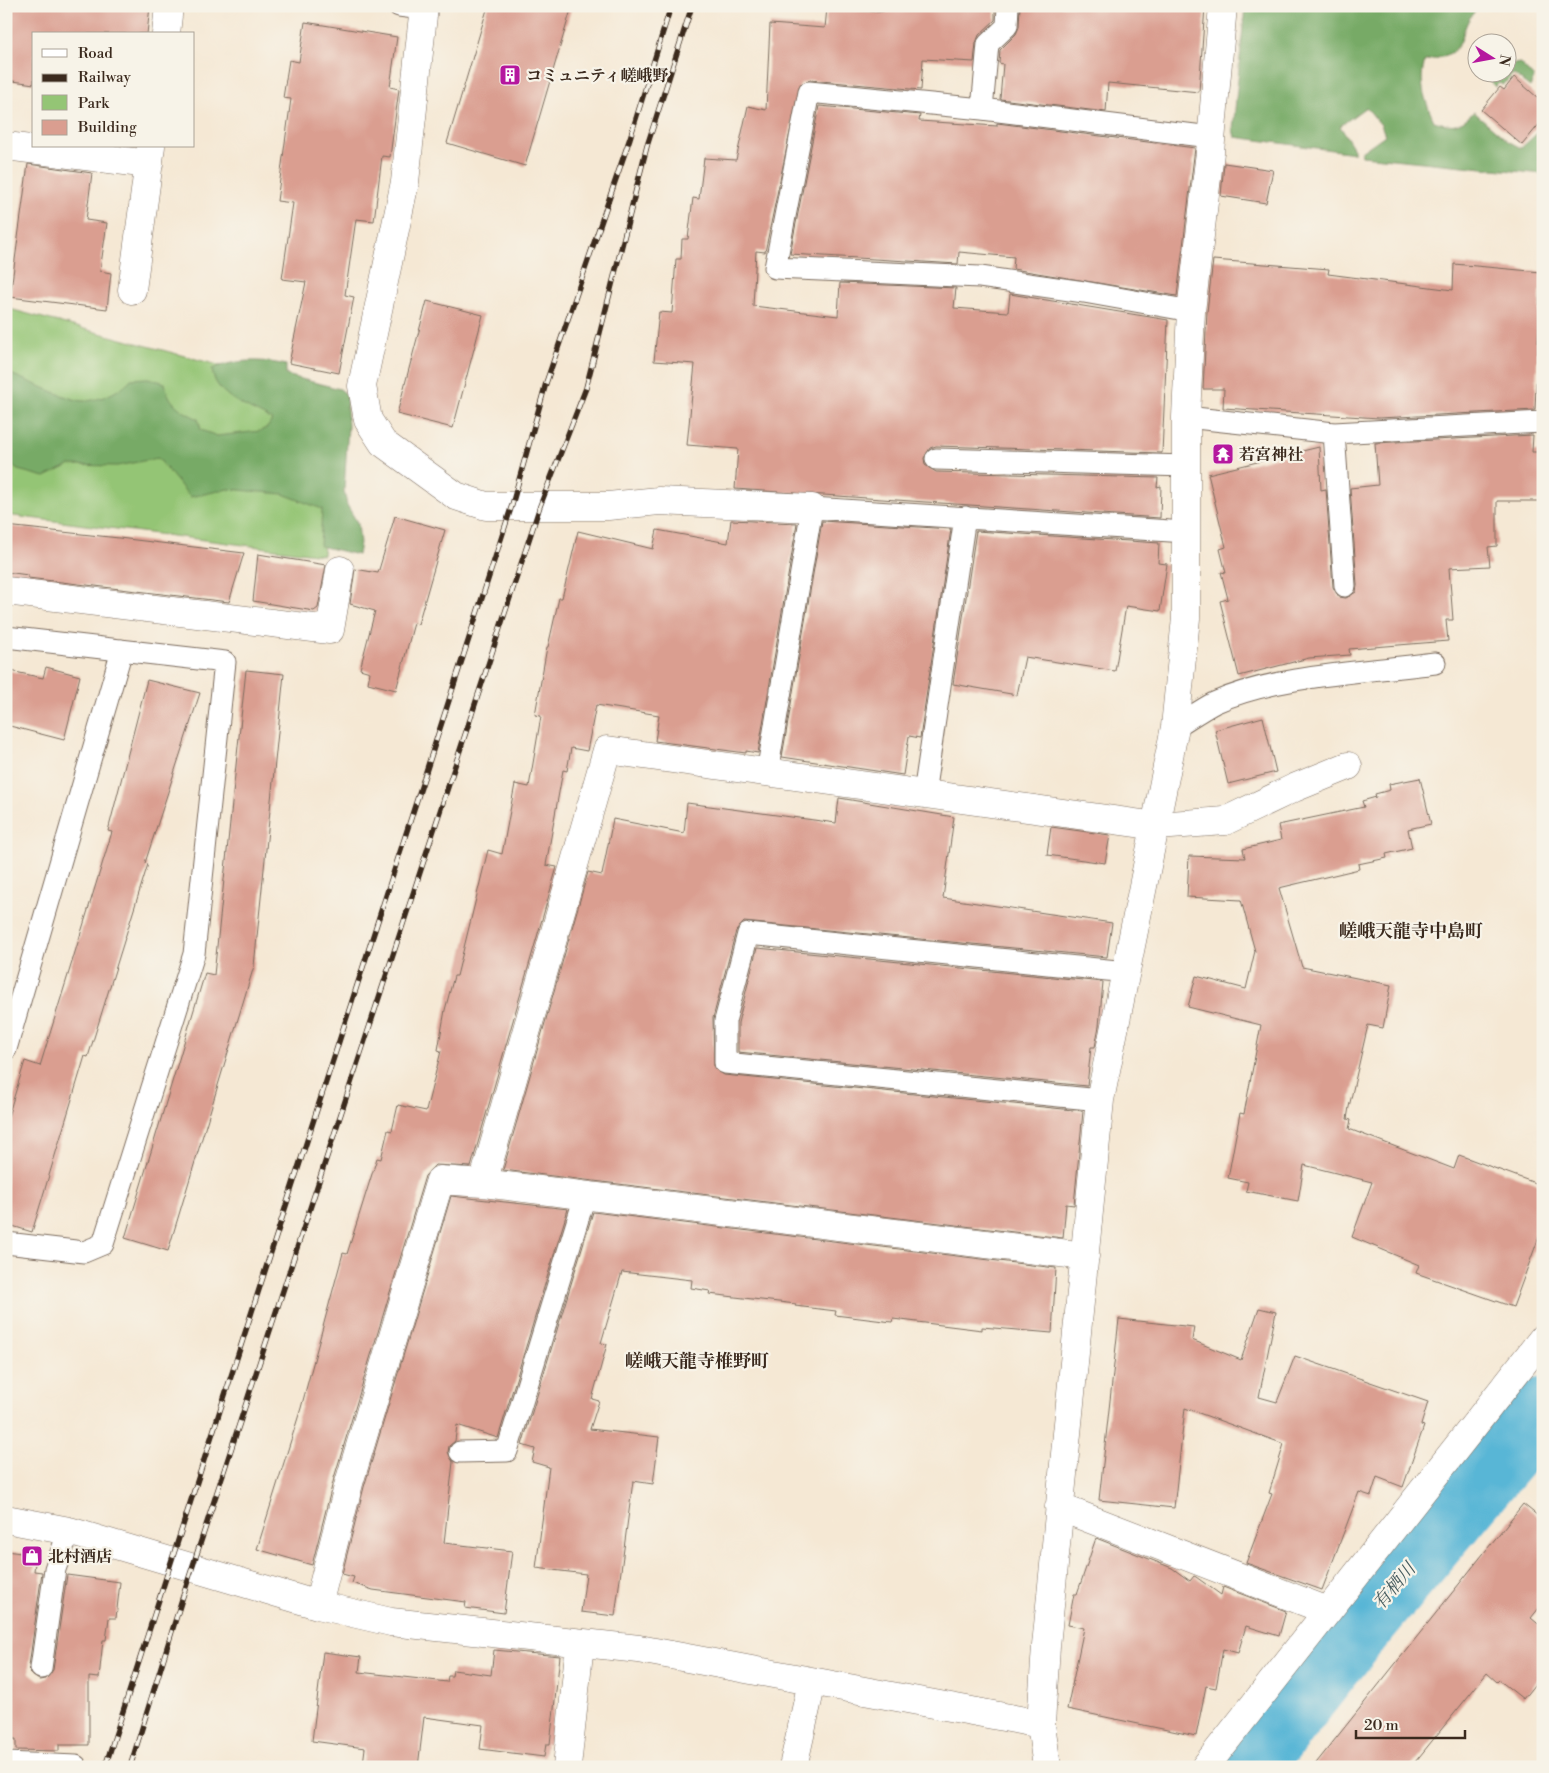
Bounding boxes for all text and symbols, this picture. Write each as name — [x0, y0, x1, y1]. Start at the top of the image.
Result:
legend — [32, 32, 195, 148]
north arrow — [1466, 32, 1516, 82]
text: Road — [78, 44, 113, 63]
text: N — [1494, 53, 1514, 67]
building icon: コミュニティ嵯峨野 — [498, 63, 522, 87]
place label: コミュニティ嵯峨野 — [526, 66, 668, 86]
text: Railway — [78, 68, 132, 87]
text: Park — [78, 94, 110, 113]
text: Building — [77, 118, 137, 137]
temple icon: 若宮神社 — [1211, 442, 1235, 466]
place label: 若宮神社 — [1239, 445, 1303, 465]
district label: 嵯峨天龍寺中島町 — [1339, 920, 1483, 943]
district label: 嵯峨天龍寺椎野町 — [625, 1350, 769, 1373]
shop icon: 北村酒店 — [20, 1544, 44, 1568]
place label: 北村酒店 — [48, 1547, 112, 1567]
water label: 有栖川 — [1368, 1557, 1422, 1614]
scale bar — [1356, 1708, 1465, 1740]
text: 20 m — [1364, 1716, 1399, 1735]

